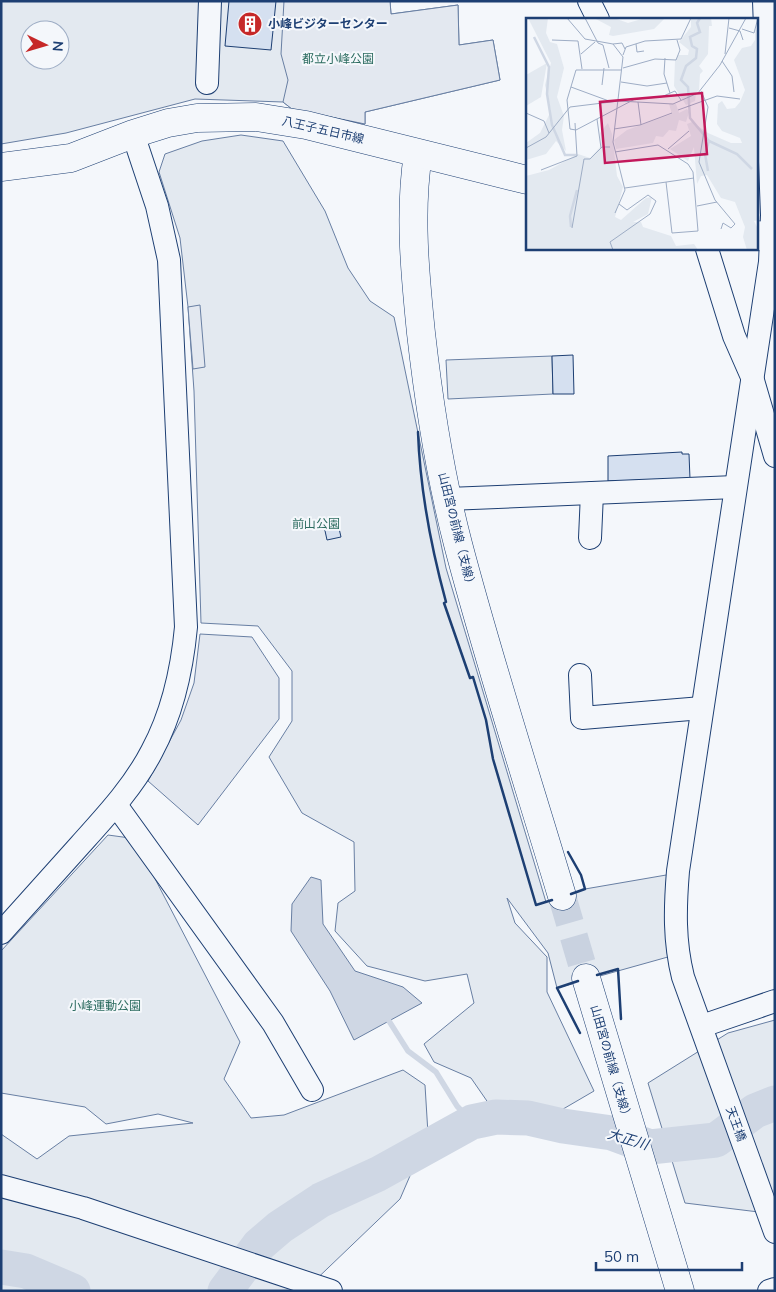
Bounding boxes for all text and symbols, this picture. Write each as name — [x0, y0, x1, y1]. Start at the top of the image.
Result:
building icon: 小峰ビジターセンター — [237, 11, 263, 37]
place label: 小峰ビジターセンター — [268, 16, 388, 31]
inset map — [526, 18, 758, 250]
north arrow — [20, 20, 70, 70]
text: N — [49, 40, 67, 52]
park label: 都立小峰公園 — [302, 51, 374, 66]
street label: 八王子五日市線 — [280, 113, 366, 146]
street label: 山田宮の前線（支線） — [436, 471, 479, 591]
park label: 前山公園 — [292, 516, 340, 531]
park label: 小峰運動公園 — [69, 998, 141, 1013]
street label: 山田宮の前線（支線） — [588, 1003, 635, 1123]
street label: 天王橋 — [723, 1104, 750, 1143]
water label: 大正川 — [605, 1124, 653, 1154]
scale bar — [596, 1240, 742, 1272]
text: 50 m — [604, 1247, 639, 1266]

